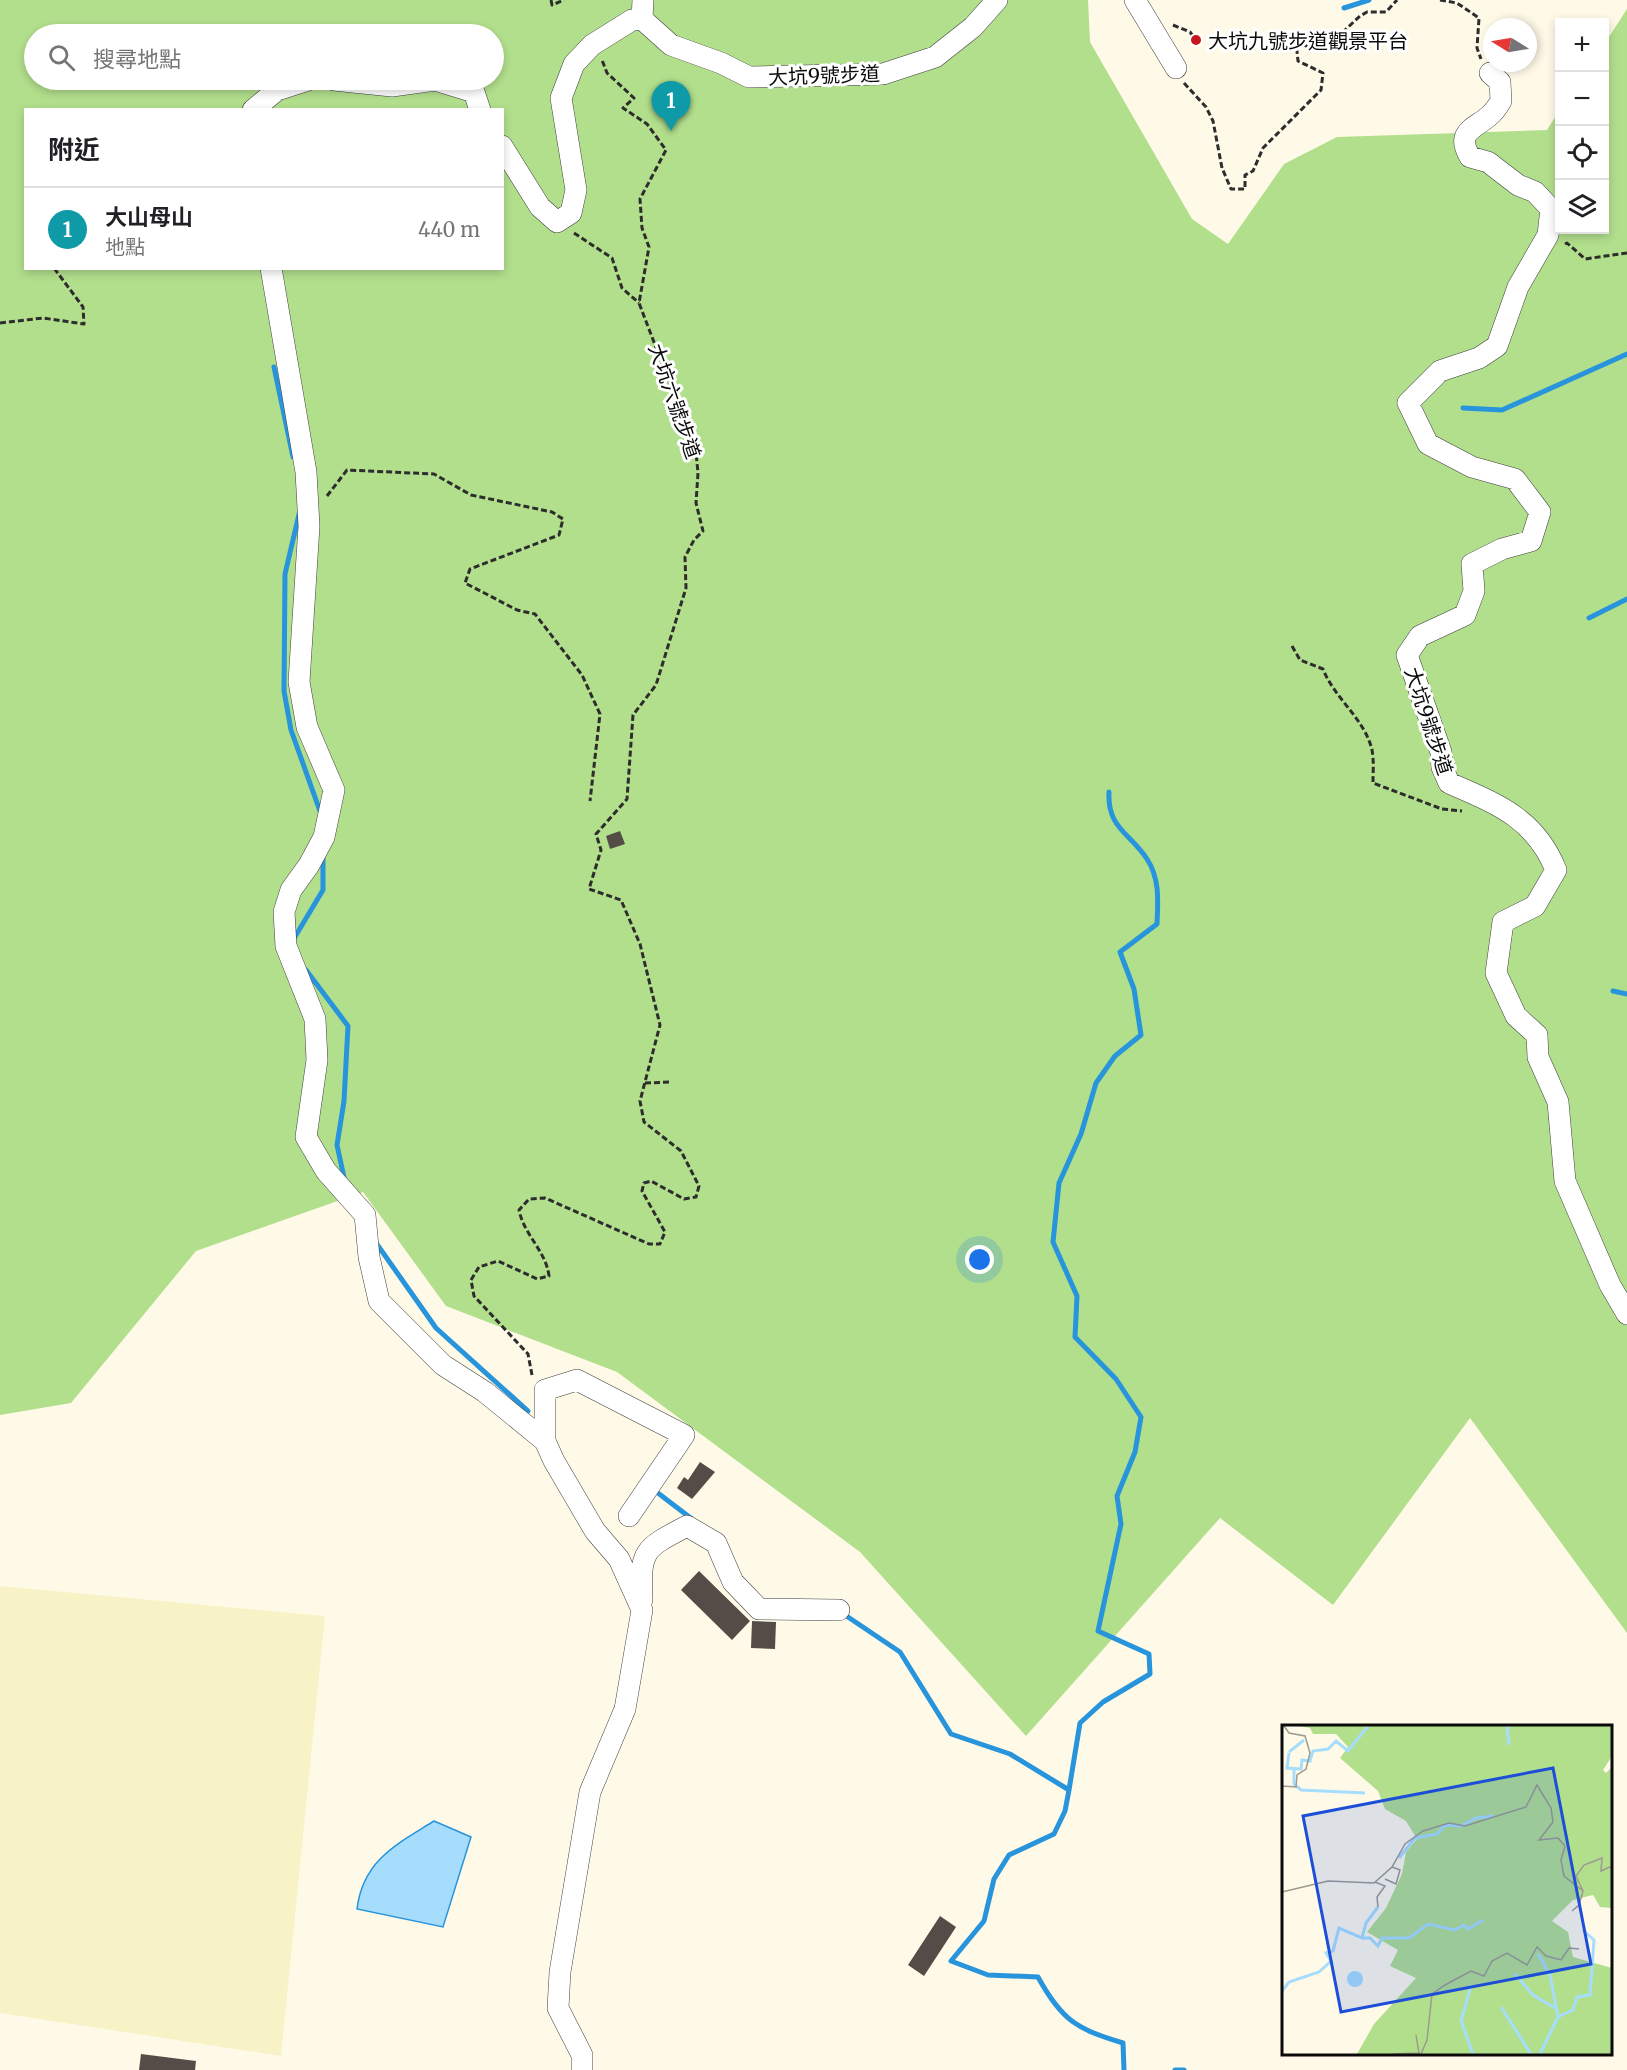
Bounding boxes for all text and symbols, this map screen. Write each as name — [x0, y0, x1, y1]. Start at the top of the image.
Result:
north arrow — [1483, 18, 1537, 72]
map controls — [1555, 18, 1609, 234]
button: + — [1555, 18, 1609, 72]
search box — [24, 24, 504, 90]
place label: 大坑九號步道觀景平台 — [1208, 28, 1408, 53]
marker: 大坑九號步道觀景平台 — [1189, 33, 1203, 47]
icon: search — [45, 41, 78, 74]
text: 搜尋地點 — [93, 45, 181, 73]
street label: 大坑9號步道 — [768, 61, 880, 89]
button: − — [1555, 72, 1609, 126]
pin: 1 — [652, 82, 690, 131]
button: locate — [1555, 126, 1609, 180]
text: 附近 — [48, 133, 100, 166]
button: layers — [1555, 180, 1609, 234]
text: 大山母山 — [105, 203, 193, 231]
text: 1 — [63, 217, 72, 242]
text: 440 m — [418, 217, 480, 242]
text: 地點 — [105, 234, 145, 259]
street label: 大坑六號步道 — [644, 340, 706, 462]
street label: 大坑9號步道 — [1400, 664, 1458, 778]
your location — [965, 1245, 994, 1274]
inset map — [1282, 1725, 1612, 2055]

